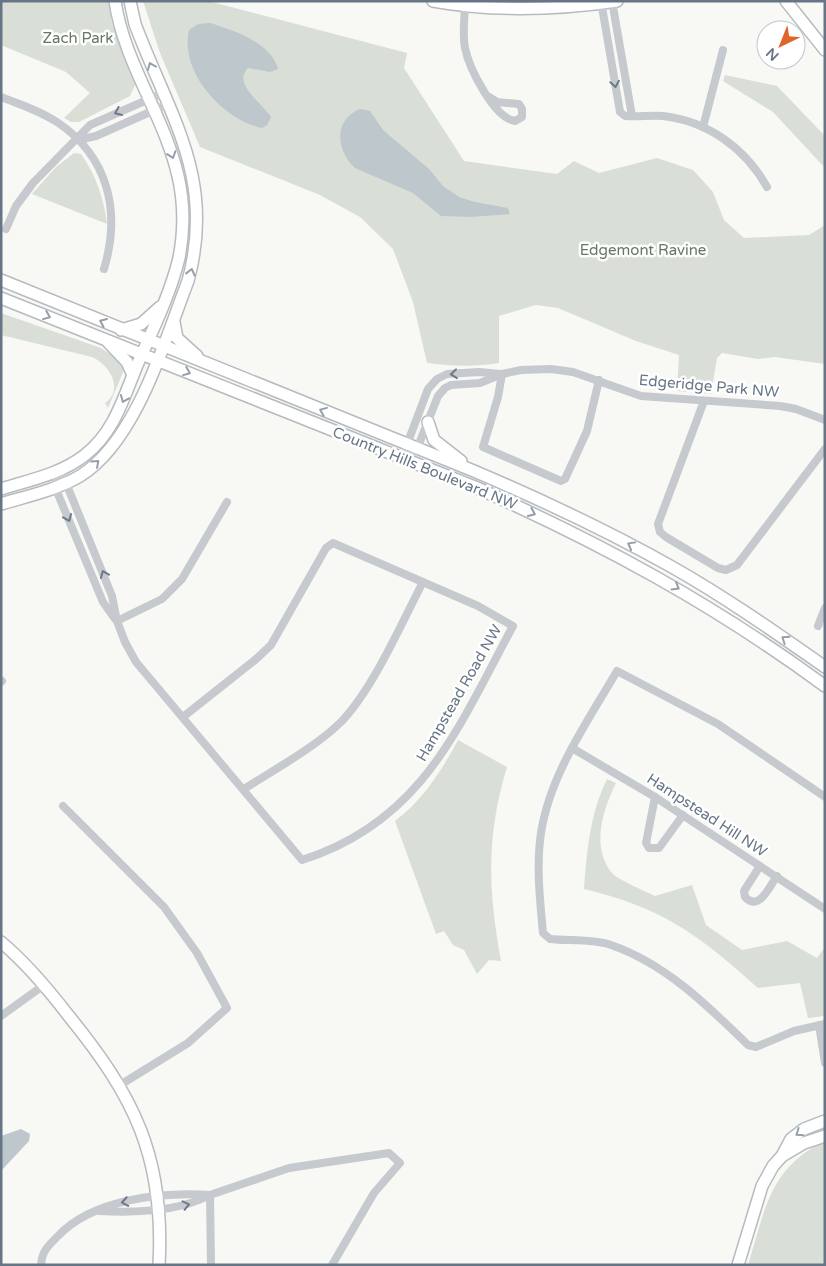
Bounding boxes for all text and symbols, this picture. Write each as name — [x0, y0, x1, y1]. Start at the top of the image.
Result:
north arrow — [756, 20, 806, 70]
park label: Zach Park — [42, 29, 114, 47]
text: N — [763, 44, 782, 64]
one-way arrow — [147, 62, 158, 71]
one-way arrow — [609, 79, 619, 88]
one-way arrow — [114, 105, 123, 116]
one-way arrow — [166, 150, 176, 158]
park label: Edgemont Ravine — [580, 241, 706, 259]
one-way arrow — [185, 268, 195, 276]
one-way arrow — [42, 310, 50, 320]
one-way arrow — [99, 318, 108, 329]
one-way arrow — [182, 366, 191, 376]
one-way arrow — [449, 368, 457, 379]
street label: Edgeridge Park NW — [638, 371, 780, 401]
one-way arrow — [120, 394, 131, 403]
one-way arrow — [319, 407, 328, 417]
street label: Country Hills Boulevard NW — [330, 423, 520, 513]
one-way arrow — [91, 460, 100, 469]
one-way arrow — [527, 506, 536, 517]
one-way arrow — [61, 513, 72, 522]
one-way arrow — [628, 541, 637, 551]
one-way arrow — [99, 570, 110, 579]
one-way arrow — [671, 581, 680, 591]
street label: Hampstead Road NW — [412, 621, 506, 765]
one-way arrow — [781, 636, 791, 645]
street label: Hampstead Hill NW — [644, 769, 770, 861]
one-way arrow — [795, 1127, 805, 1136]
one-way arrow — [121, 1197, 130, 1207]
one-way arrow — [181, 1200, 190, 1211]

